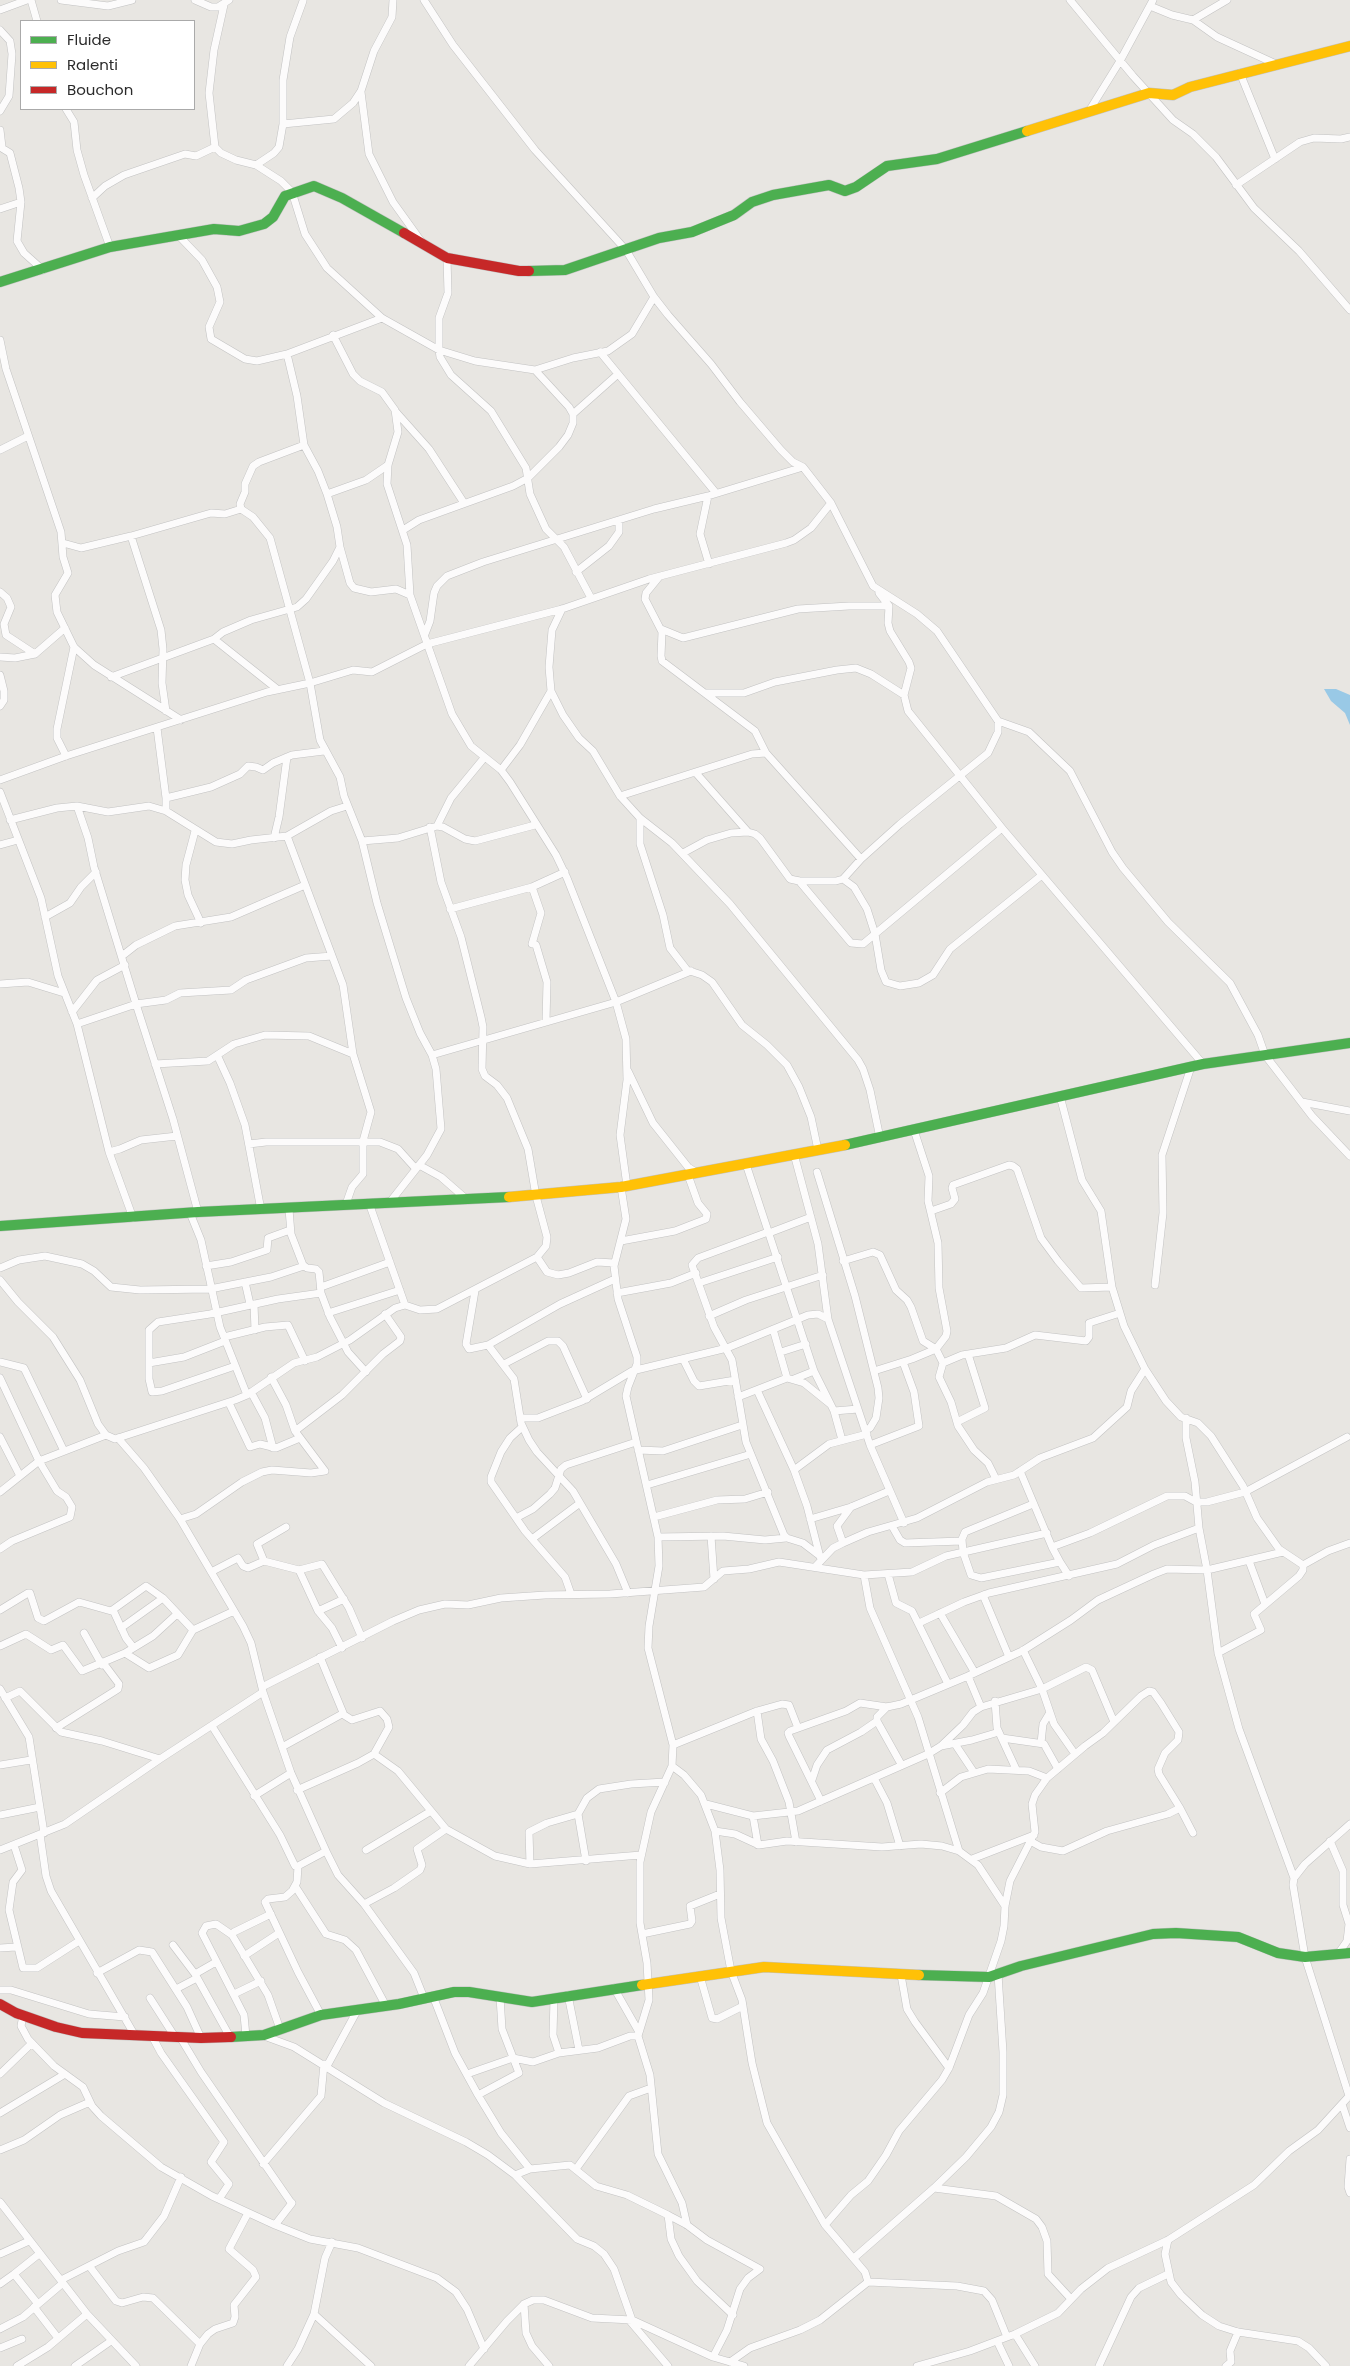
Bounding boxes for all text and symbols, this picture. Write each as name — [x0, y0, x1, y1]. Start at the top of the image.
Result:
legend — [20, 20, 195, 110]
text: Fluide — [67, 29, 111, 50]
text: Ralenti — [67, 54, 118, 75]
text: Bouchon — [67, 79, 133, 100]

